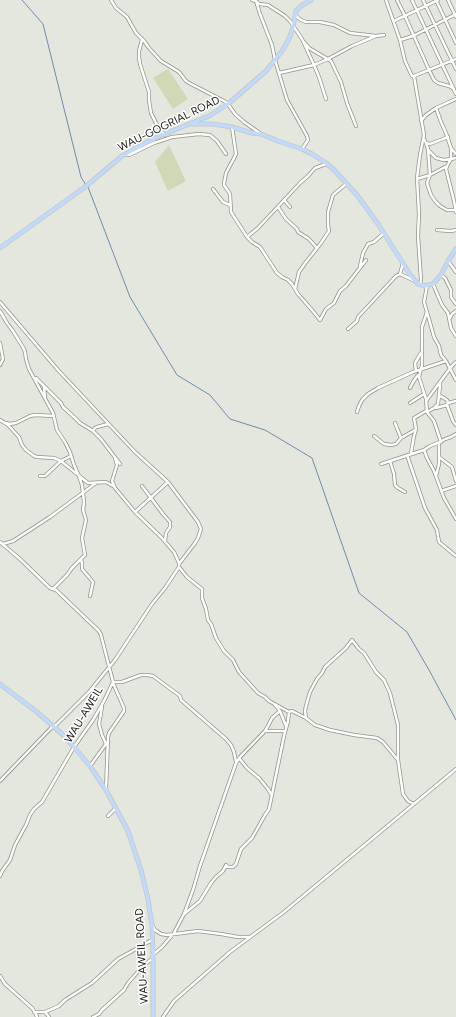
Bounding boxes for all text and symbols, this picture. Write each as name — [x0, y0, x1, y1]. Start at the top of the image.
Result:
street label: WAU-GOGRIAL ROAD — [116, 94, 222, 154]
street label: WAU-AWEIL — [62, 685, 106, 745]
street label: WAU-AWEIL ROAD — [133, 908, 151, 1004]

